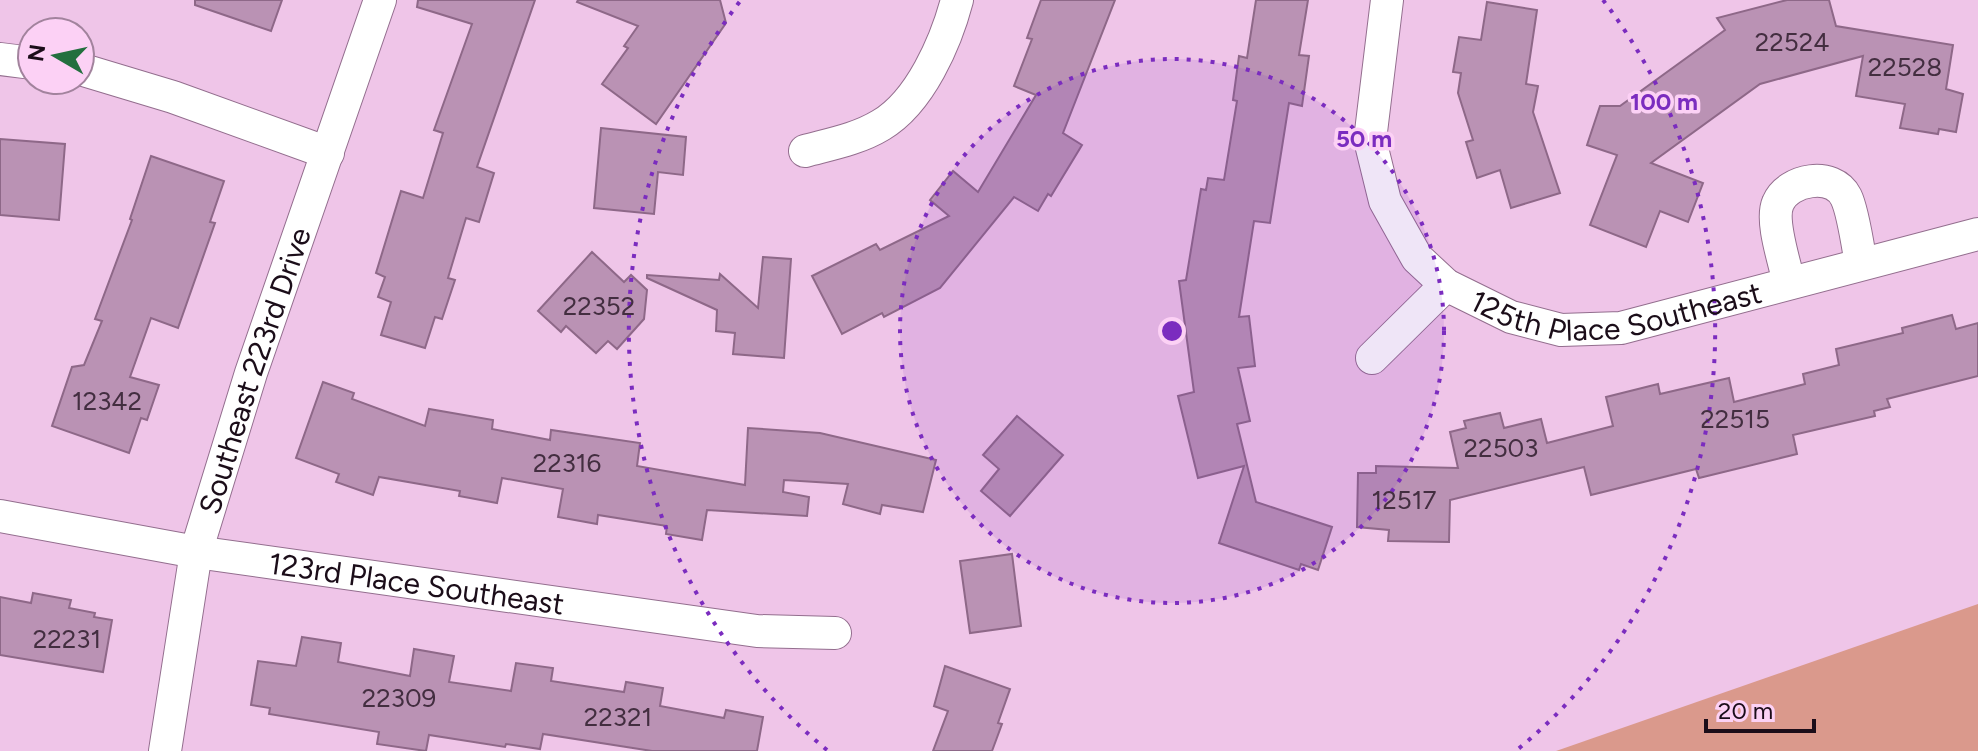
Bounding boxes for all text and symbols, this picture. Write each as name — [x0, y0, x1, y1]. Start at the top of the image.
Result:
north arrow — [16, 16, 96, 96]
house number: 22524 — [1755, 26, 1829, 58]
text: N — [22, 42, 51, 63]
house number: 22528 — [1868, 51, 1942, 83]
text: 100 m — [1630, 87, 1698, 116]
text: 50 m — [1336, 124, 1392, 153]
street label: Southeast 223rd Drive — [190, 222, 319, 518]
street label: 125th Place Southeast — [1464, 273, 1765, 349]
house number: 22352 — [563, 290, 635, 322]
centre of rings — [1158, 317, 1186, 345]
house number: 12342 — [72, 385, 142, 417]
house number: 22515 — [1700, 403, 1770, 435]
house number: 22503 — [1464, 432, 1538, 464]
house number: 22316 — [533, 447, 601, 479]
house number: 12517 — [1372, 484, 1436, 516]
street label: 123rd Place Southeast — [267, 544, 567, 622]
house number: 22231 — [33, 623, 101, 655]
house number: 22309 — [362, 682, 436, 714]
scale bar — [1706, 683, 1814, 733]
text: 20 m — [1718, 696, 1773, 725]
house number: 22321 — [584, 701, 652, 733]

